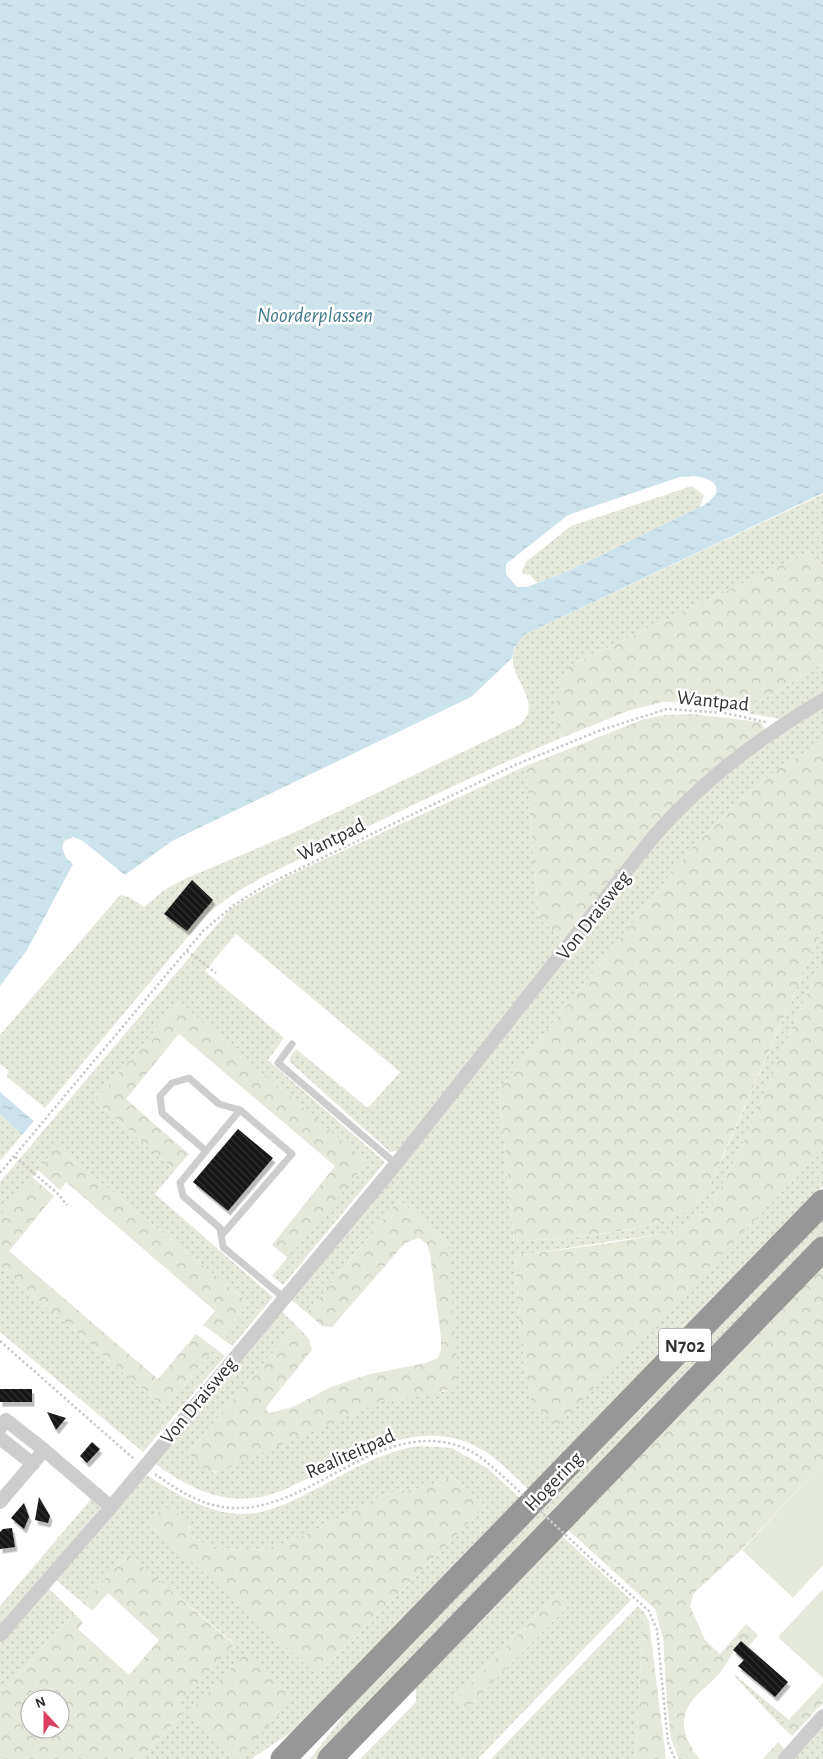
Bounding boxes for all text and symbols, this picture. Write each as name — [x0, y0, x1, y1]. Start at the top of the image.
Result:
water label: Noorderplassen — [257, 305, 373, 327]
street label: Wantpad — [676, 687, 750, 715]
street label: Wantpad — [295, 815, 368, 865]
street label: Von Draisweg — [553, 867, 635, 964]
road number: N702 — [659, 1328, 711, 1362]
street label: Von Draisweg — [157, 1353, 241, 1448]
street label: Realiteitpad — [303, 1425, 398, 1482]
street label: Hogering — [521, 1448, 587, 1515]
north arrow — [20, 1689, 70, 1739]
text: N — [34, 1695, 48, 1711]

